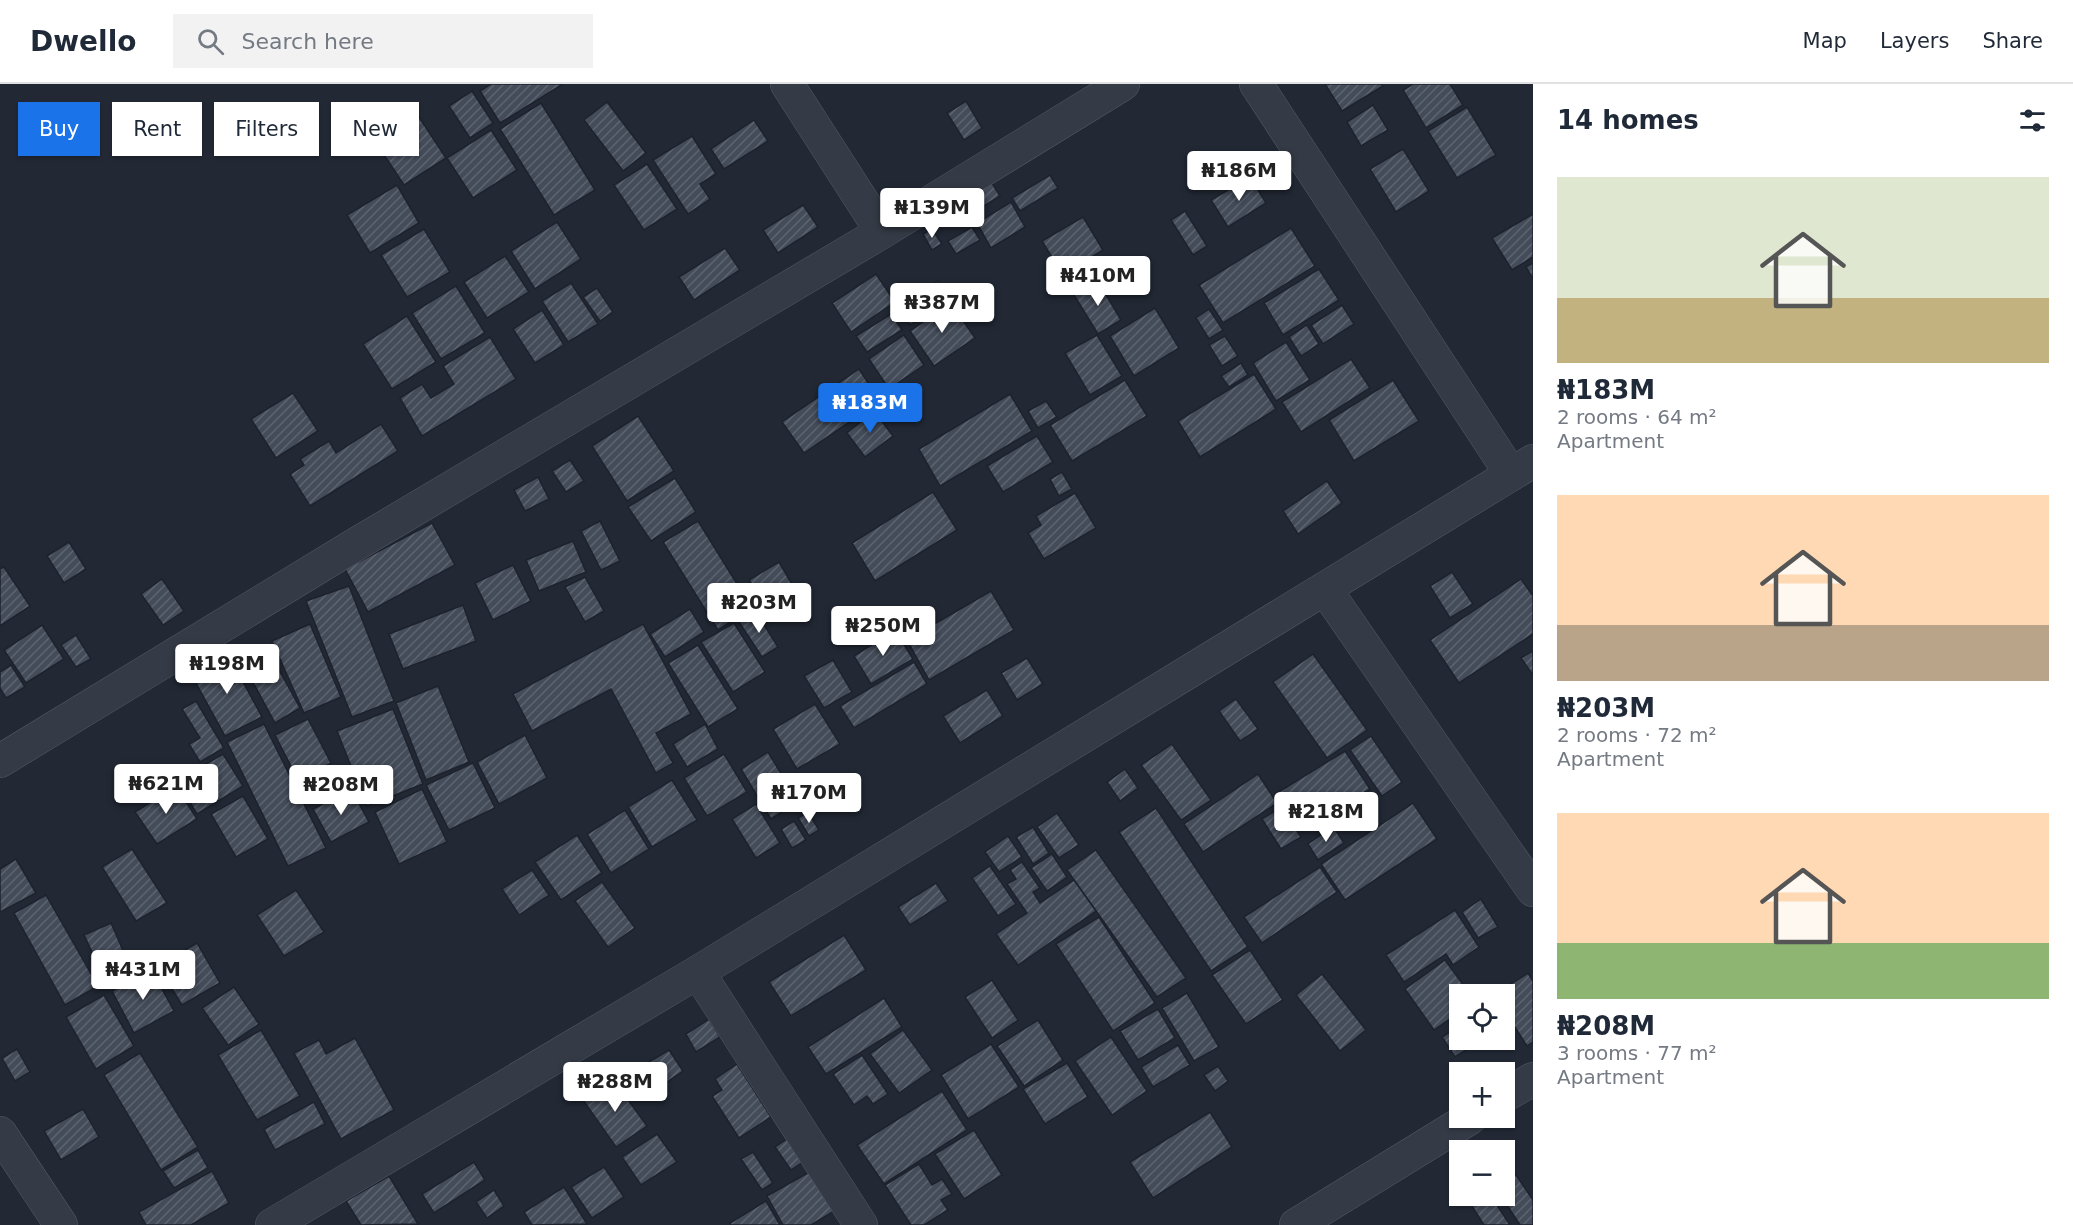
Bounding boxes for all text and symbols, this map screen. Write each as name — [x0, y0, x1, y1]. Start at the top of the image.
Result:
search box — [173, 14, 593, 68]
text: Dwello — [30, 25, 137, 58]
icon: search — [194, 25, 227, 58]
text: Search here — [242, 29, 374, 54]
text: Map — [1803, 29, 1847, 53]
text: Layers — [1880, 29, 1949, 53]
text: Share — [1982, 29, 2043, 53]
chip: Buy — [18, 102, 100, 156]
chip: Rent — [112, 102, 202, 156]
chip: Filters — [214, 102, 319, 156]
chip: New — [331, 102, 419, 156]
icon: filters — [2016, 104, 2049, 137]
text: 14 homes — [1557, 105, 1699, 135]
pin: ₦186M — [1197, 151, 1281, 202]
text: ₦186M — [1201, 158, 1277, 182]
pin: ₦139M — [890, 188, 974, 239]
text: ₦139M — [894, 195, 970, 219]
icon: home — [1749, 216, 1857, 324]
pin: ₦410M — [1056, 256, 1140, 307]
text: ₦410M — [1060, 263, 1136, 287]
pin: ₦387M — [900, 283, 984, 334]
text: ₦387M — [904, 290, 980, 314]
text: ₦183M — [1557, 375, 1655, 405]
pin: ₦183M — [828, 383, 912, 434]
text: ₦183M — [832, 390, 908, 414]
text: 2 rooms · 64 m² — [1557, 405, 1717, 429]
text: Apartment — [1557, 429, 1664, 453]
icon: home — [1749, 534, 1857, 642]
pin: ₦203M — [717, 583, 801, 634]
text: ₦203M — [721, 590, 797, 614]
pin: ₦250M — [841, 606, 925, 657]
text: ₦250M — [845, 613, 921, 637]
pin: ₦198M — [185, 644, 269, 695]
text: ₦198M — [189, 651, 265, 675]
text: ₦203M — [1557, 693, 1655, 723]
text: 2 rooms · 72 m² — [1557, 723, 1717, 747]
text: Apartment — [1557, 747, 1664, 771]
pin: ₦621M — [124, 764, 208, 815]
pin: ₦208M — [299, 765, 383, 816]
text: ₦621M — [128, 771, 204, 795]
text: ₦208M — [303, 772, 379, 796]
pin: ₦170M — [767, 773, 851, 824]
text: ₦170M — [771, 780, 847, 804]
pin: ₦218M — [1284, 792, 1368, 843]
text: ₦218M — [1288, 799, 1364, 823]
icon: home — [1749, 852, 1857, 960]
pin: ₦431M — [101, 950, 185, 1001]
text: ₦431M — [105, 957, 181, 981]
map controls — [1449, 984, 1515, 1206]
button: locate — [1449, 984, 1515, 1050]
text: ₦208M — [1557, 1011, 1655, 1041]
text: 3 rooms · 77 m² — [1557, 1041, 1717, 1065]
pin: ₦288M — [573, 1062, 657, 1113]
button: + — [1449, 1062, 1515, 1128]
text: Apartment — [1557, 1065, 1664, 1089]
text: ₦288M — [577, 1069, 653, 1093]
button: − — [1449, 1140, 1515, 1206]

